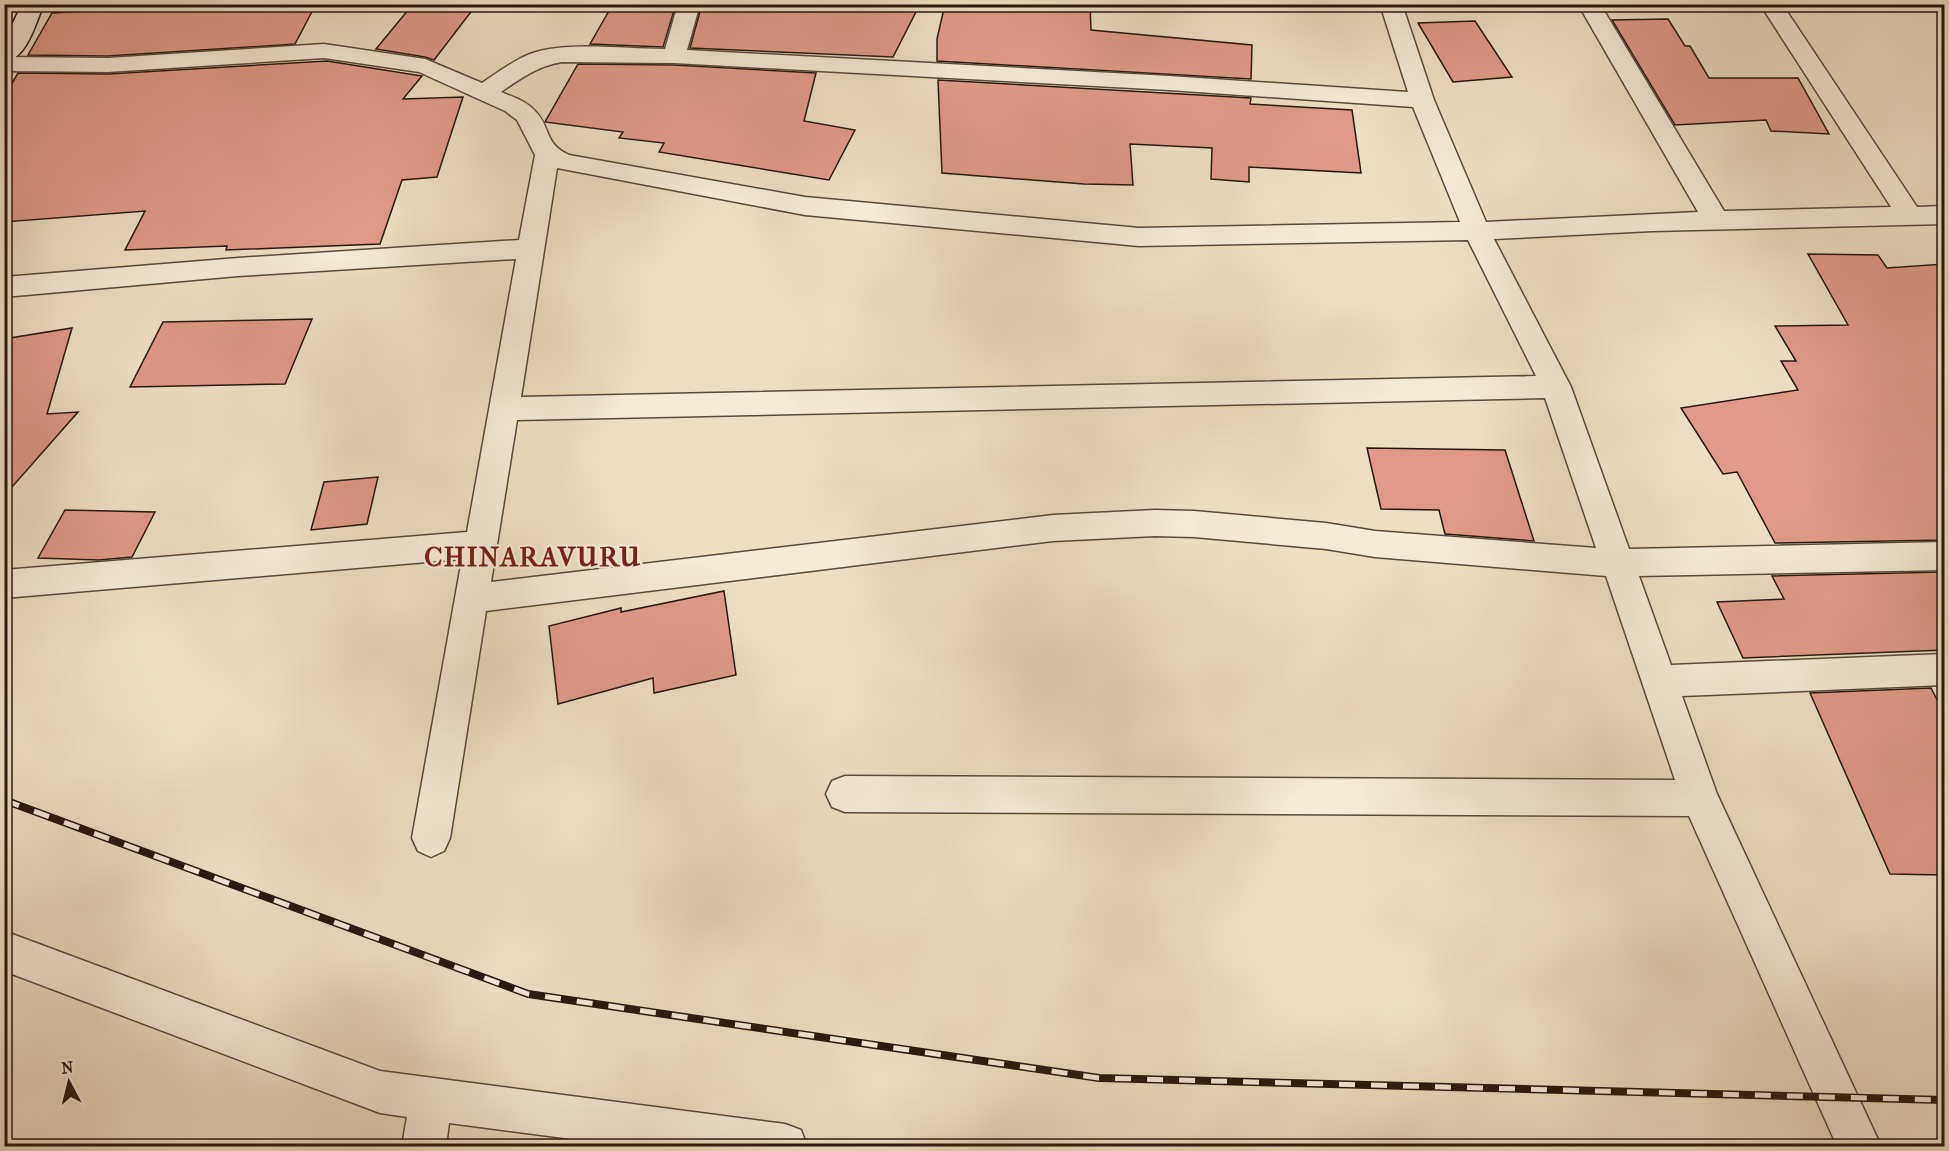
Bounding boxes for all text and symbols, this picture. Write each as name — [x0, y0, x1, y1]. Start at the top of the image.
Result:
district label: CHINARAVURU — [424, 541, 642, 573]
north arrow — [39, 1052, 99, 1112]
text: N — [60, 1057, 75, 1078]

